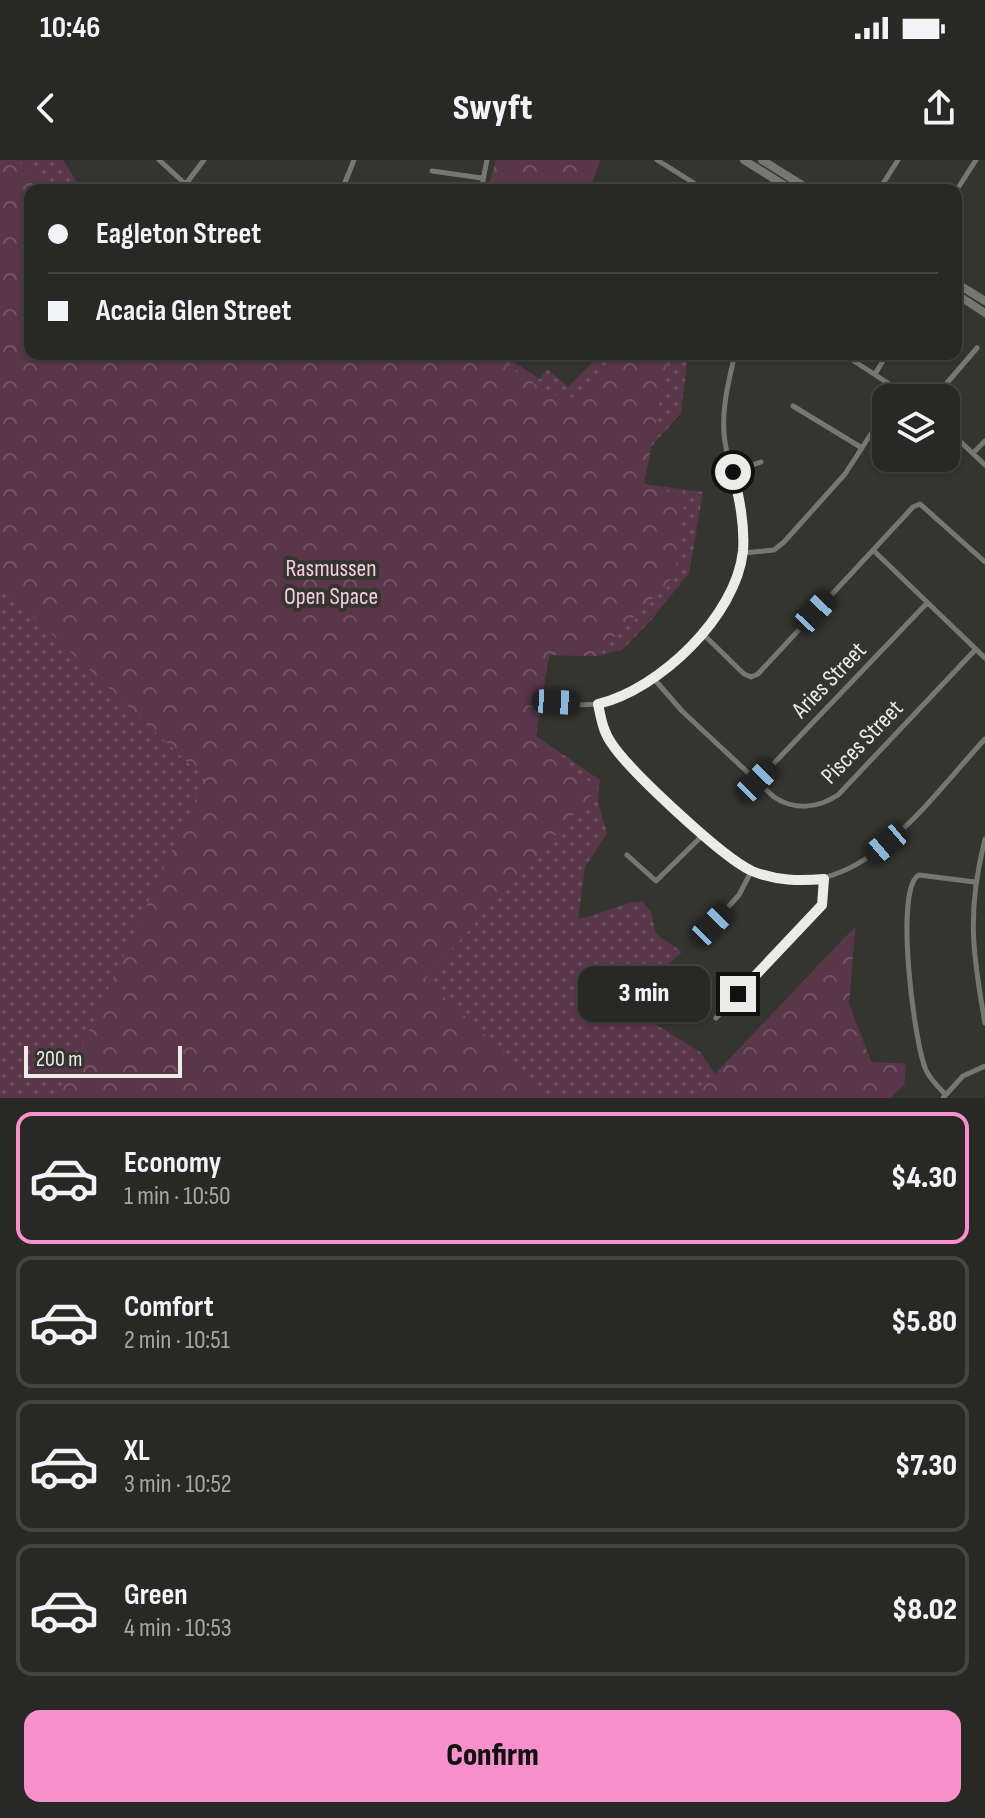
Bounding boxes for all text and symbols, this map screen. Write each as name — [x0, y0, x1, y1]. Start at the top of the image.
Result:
text: 10:46 — [40, 10, 100, 46]
icon: back — [24, 86, 68, 130]
icon: share — [917, 86, 961, 130]
text: Swyft — [453, 87, 532, 130]
text: Eagleton Street — [96, 216, 261, 252]
text: Acacia Glen Street — [96, 293, 291, 329]
map controls — [872, 384, 960, 472]
button: layers — [872, 384, 960, 472]
route start — [715, 454, 751, 490]
park label: Rasmussen Open Space — [284, 554, 378, 611]
car — [790, 586, 840, 638]
street label: Aries Street — [785, 636, 872, 725]
car — [531, 689, 581, 715]
street label: Pisces Street — [815, 694, 909, 790]
car — [732, 755, 782, 807]
car — [860, 819, 912, 869]
car — [687, 899, 737, 951]
callout: 3 min — [578, 966, 710, 1022]
route end — [720, 976, 756, 1012]
text: 3 min — [619, 978, 669, 1009]
scale bar — [24, 1042, 182, 1078]
text: 200 m — [36, 1046, 82, 1073]
icon: car — [28, 1142, 100, 1214]
text: Economy — [124, 1145, 221, 1181]
text: $4.30 — [891, 1160, 957, 1196]
text: 1 min · 10:50 — [124, 1181, 231, 1212]
icon: car — [28, 1286, 100, 1358]
text: Comfort — [124, 1289, 214, 1325]
text: $5.80 — [891, 1304, 957, 1340]
text: 2 min · 10:51 — [124, 1325, 230, 1356]
icon: car — [28, 1430, 100, 1502]
text: XL — [124, 1433, 150, 1469]
text: $7.30 — [895, 1448, 957, 1484]
text: 3 min · 10:52 — [124, 1469, 232, 1500]
icon: car — [28, 1574, 100, 1646]
text: Green — [124, 1577, 188, 1613]
text: $8.02 — [892, 1592, 957, 1628]
text: 4 min · 10:53 — [124, 1613, 232, 1644]
button: Confirm — [24, 1710, 961, 1802]

